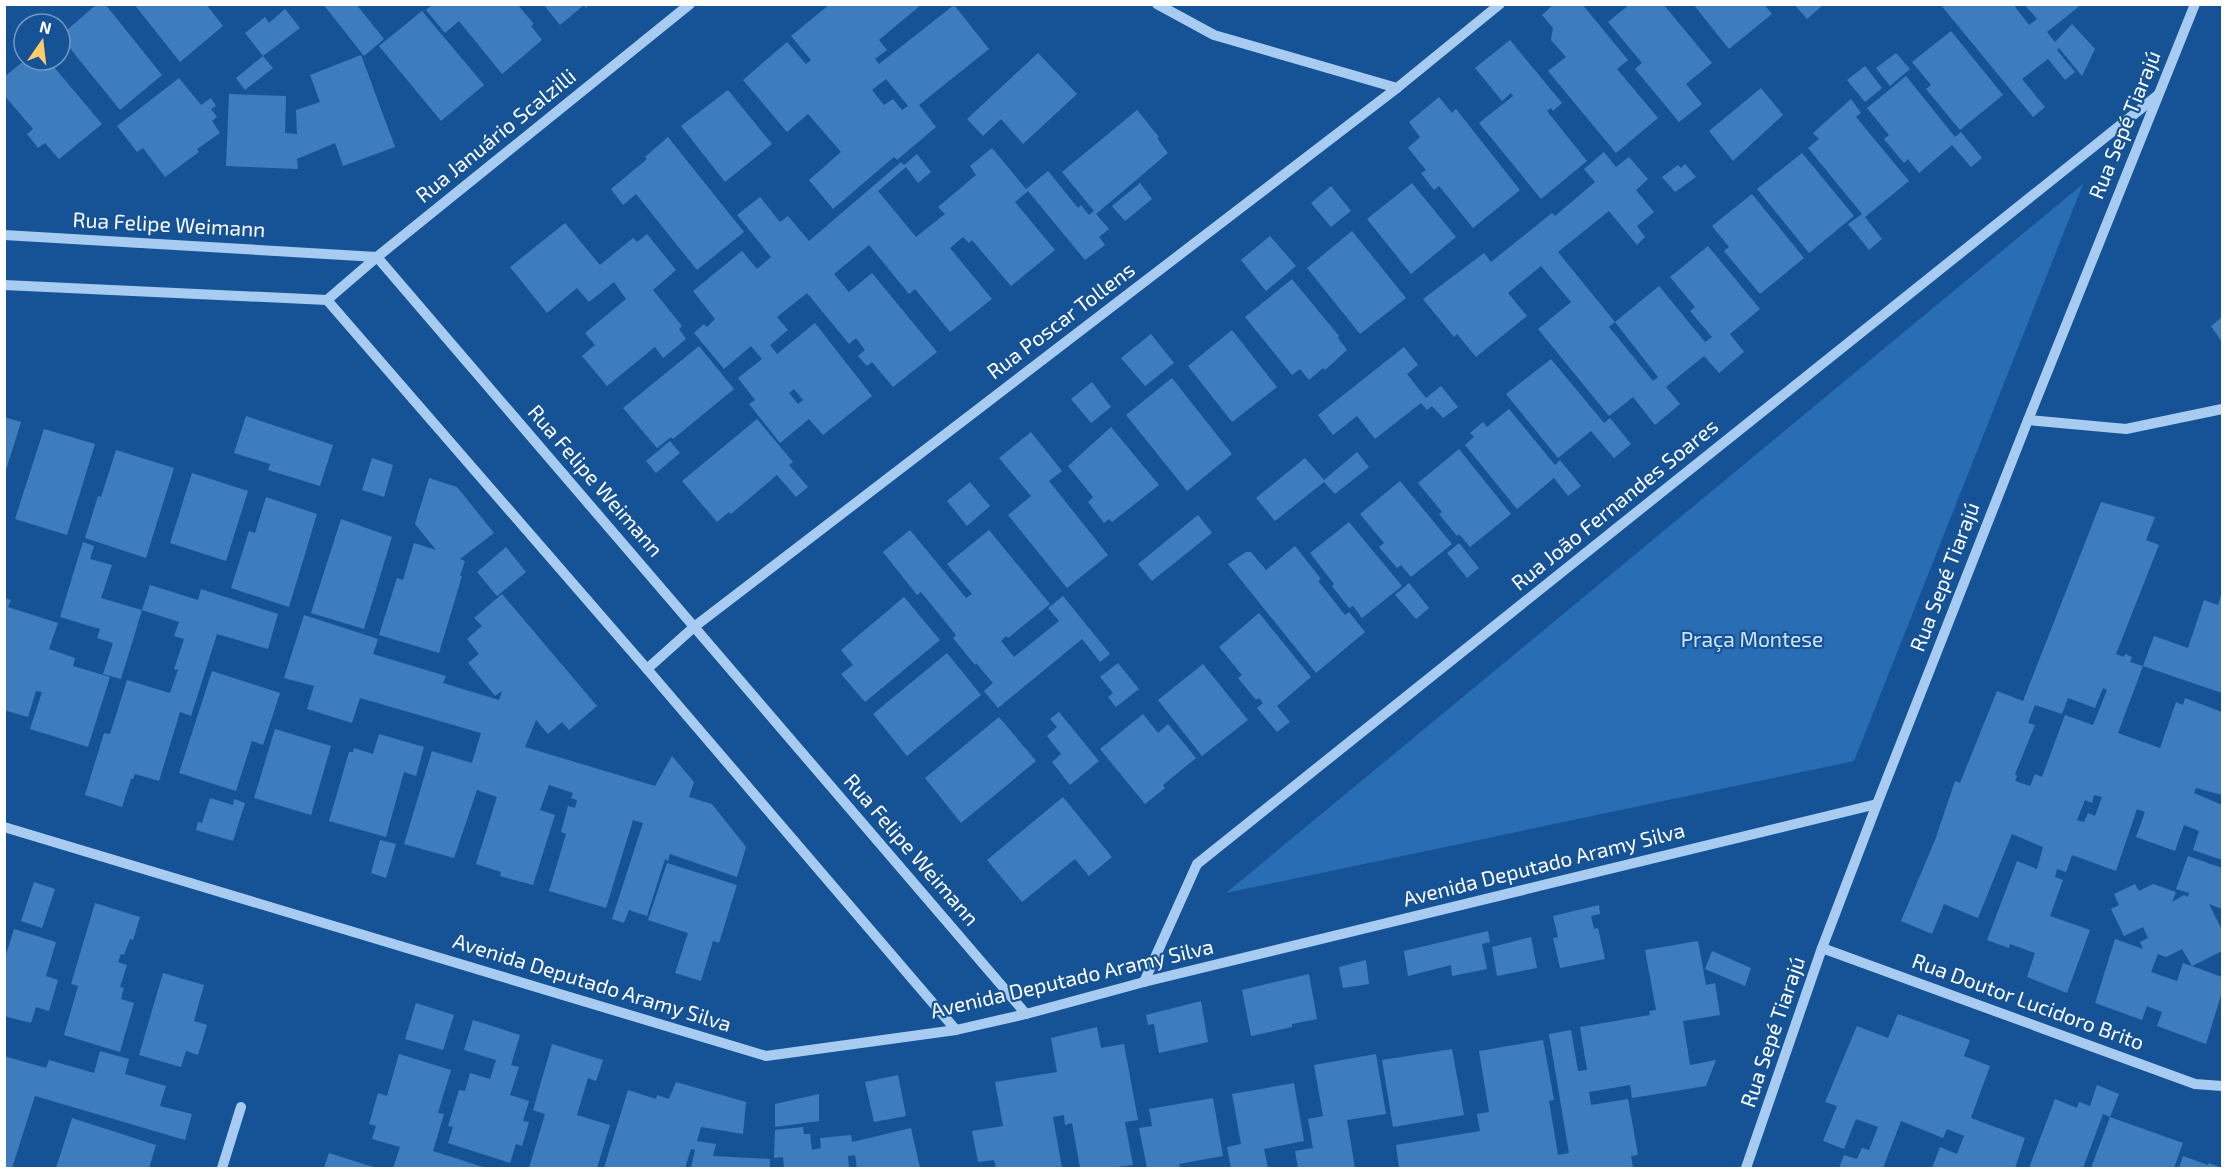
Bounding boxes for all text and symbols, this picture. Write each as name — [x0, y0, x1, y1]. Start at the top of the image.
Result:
north arrow — [12, 12, 72, 72]
text: N — [38, 16, 54, 38]
street label: Rua Sepé Tiarajú — [2082, 47, 2166, 203]
street label: Rua Januário Scalzilli — [410, 63, 580, 207]
street label: Rua Felipe Weimann — [72, 206, 266, 241]
street label: Rua Poscar Tollens — [981, 256, 1139, 383]
street label: Rua Felipe Weimann — [523, 399, 669, 561]
street label: Rua João Fernandes Soares — [1506, 413, 1722, 595]
street label: Rua Sepé Tiarajú — [1904, 498, 1985, 655]
park label: Praça Montese — [1681, 626, 1823, 653]
street label: Rua Felipe Weimann — [839, 768, 985, 930]
street label: Avenida Deputado Aramy Silva — [1400, 816, 1687, 911]
street label: Avenida Deputado Aramy Silva — [450, 927, 735, 1036]
street label: Avenida Deputado Aramy Silva — [928, 933, 1216, 1022]
street label: Rua Doutor Lucidoro Brito — [1909, 947, 2148, 1054]
street label: Rua Sepé Tiarajú — [1734, 953, 1810, 1111]

